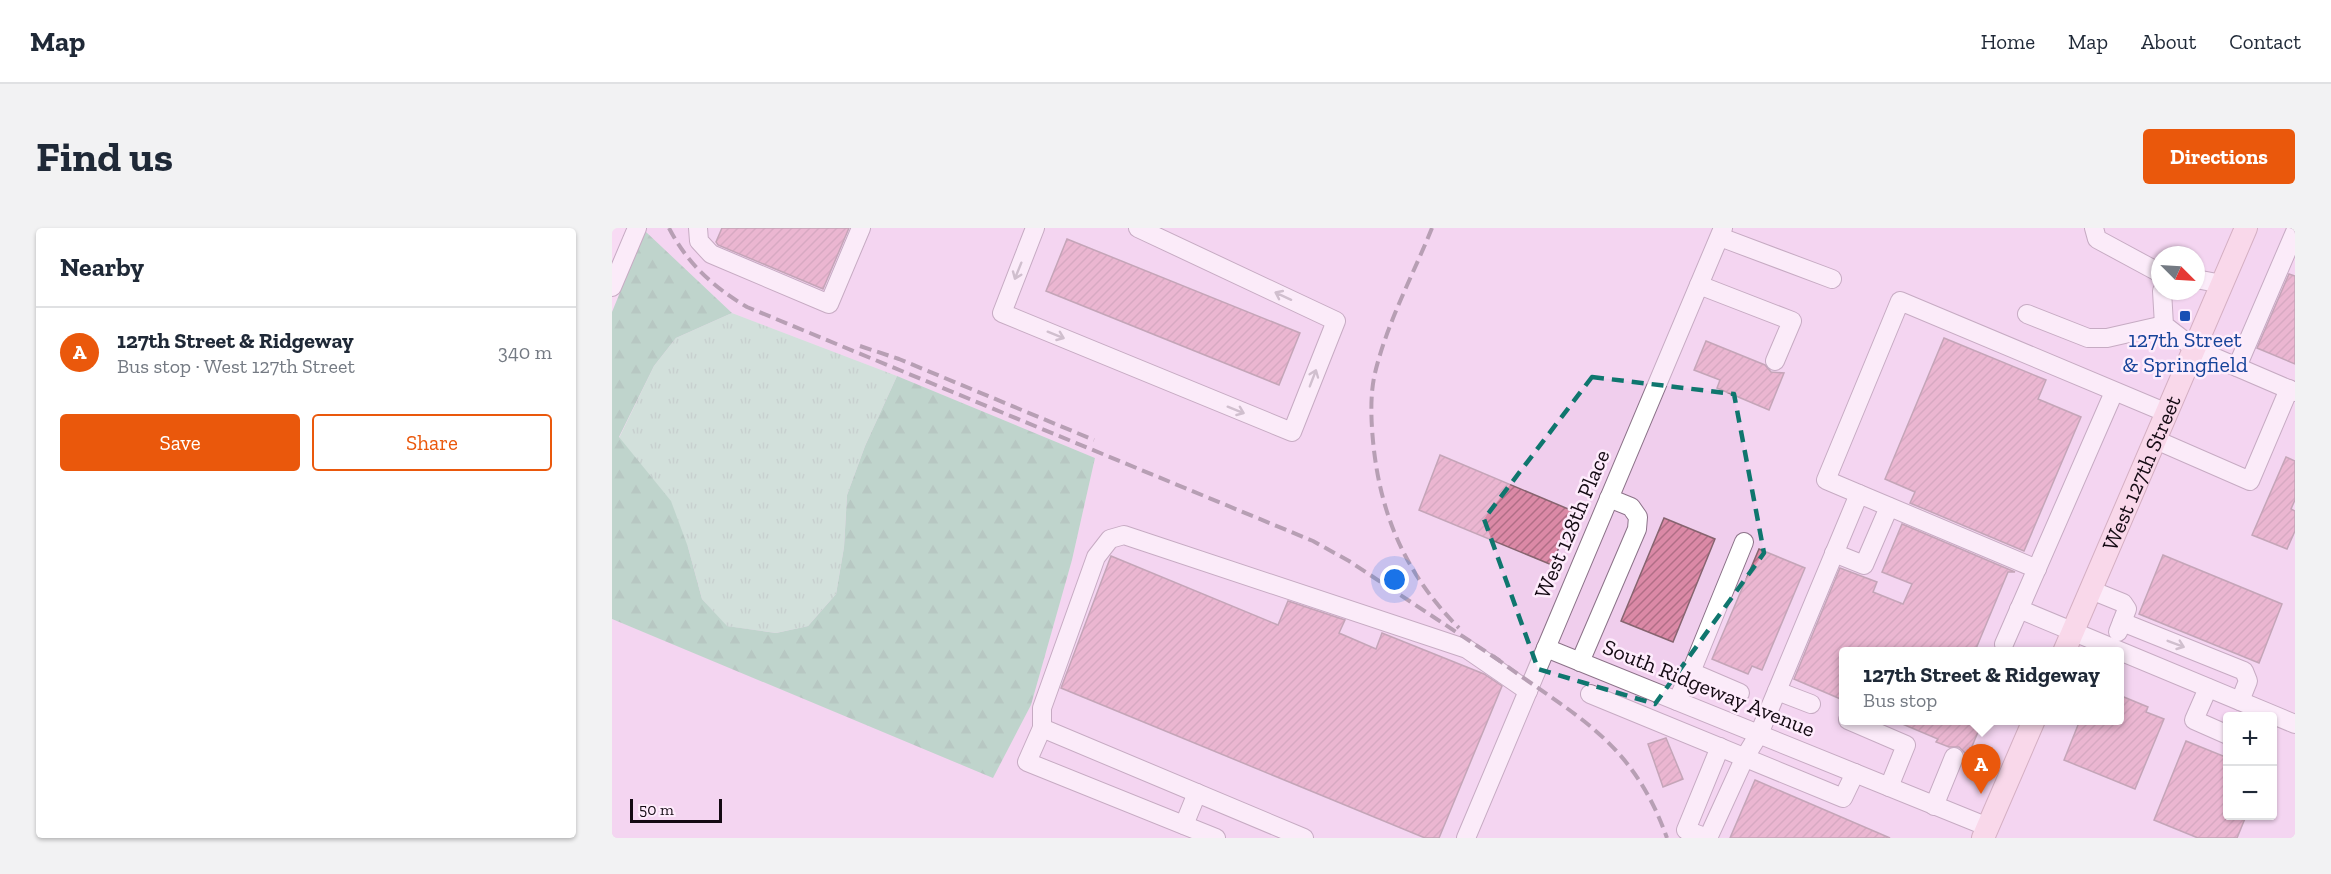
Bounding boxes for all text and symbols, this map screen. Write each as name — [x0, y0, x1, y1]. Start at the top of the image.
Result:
text: Map — [30, 25, 85, 58]
text: Home — [1981, 29, 2035, 54]
text: Map — [2068, 29, 2108, 54]
text: About — [2141, 29, 2196, 54]
text: Contact — [2229, 29, 2301, 54]
button: Directions — [2143, 129, 2295, 184]
text: Find us — [36, 131, 173, 182]
north arrow — [2151, 246, 2205, 300]
text: Nearby — [60, 251, 144, 283]
one-way arrow — [1012, 261, 1023, 279]
one-way arrow — [1274, 289, 1292, 301]
marker: 127th Street & Springfield — [2178, 309, 2192, 323]
place label: 127th Street & Springfield — [2122, 326, 2248, 378]
text: 127th Street & Ridgeway — [117, 327, 354, 354]
one-way arrow — [1046, 330, 1064, 341]
text: A — [73, 340, 86, 364]
text: 340 m — [498, 340, 552, 364]
text: Bus stop · West 127th Street — [117, 354, 355, 378]
one-way arrow — [1308, 369, 1319, 388]
street label: West 127th Street — [2096, 390, 2186, 554]
one-way arrow — [1226, 405, 1245, 416]
button: Save — [60, 414, 300, 471]
button: Share — [312, 414, 552, 471]
street label: West 128th Place — [1528, 445, 1616, 603]
your location — [1380, 565, 1409, 594]
street label: South Ridgeway Avenue — [1599, 633, 1819, 743]
one-way arrow — [2166, 639, 2185, 650]
popup — [1839, 647, 2124, 725]
text: 127th Street & Ridgeway — [1863, 661, 2100, 688]
text: Bus stop — [1863, 688, 1937, 712]
map controls — [2223, 712, 2277, 820]
button: + — [2223, 712, 2277, 766]
pin: A — [1962, 744, 2000, 794]
button: − — [2223, 766, 2277, 820]
scale bar — [630, 796, 722, 824]
text: 50 m — [639, 800, 674, 819]

